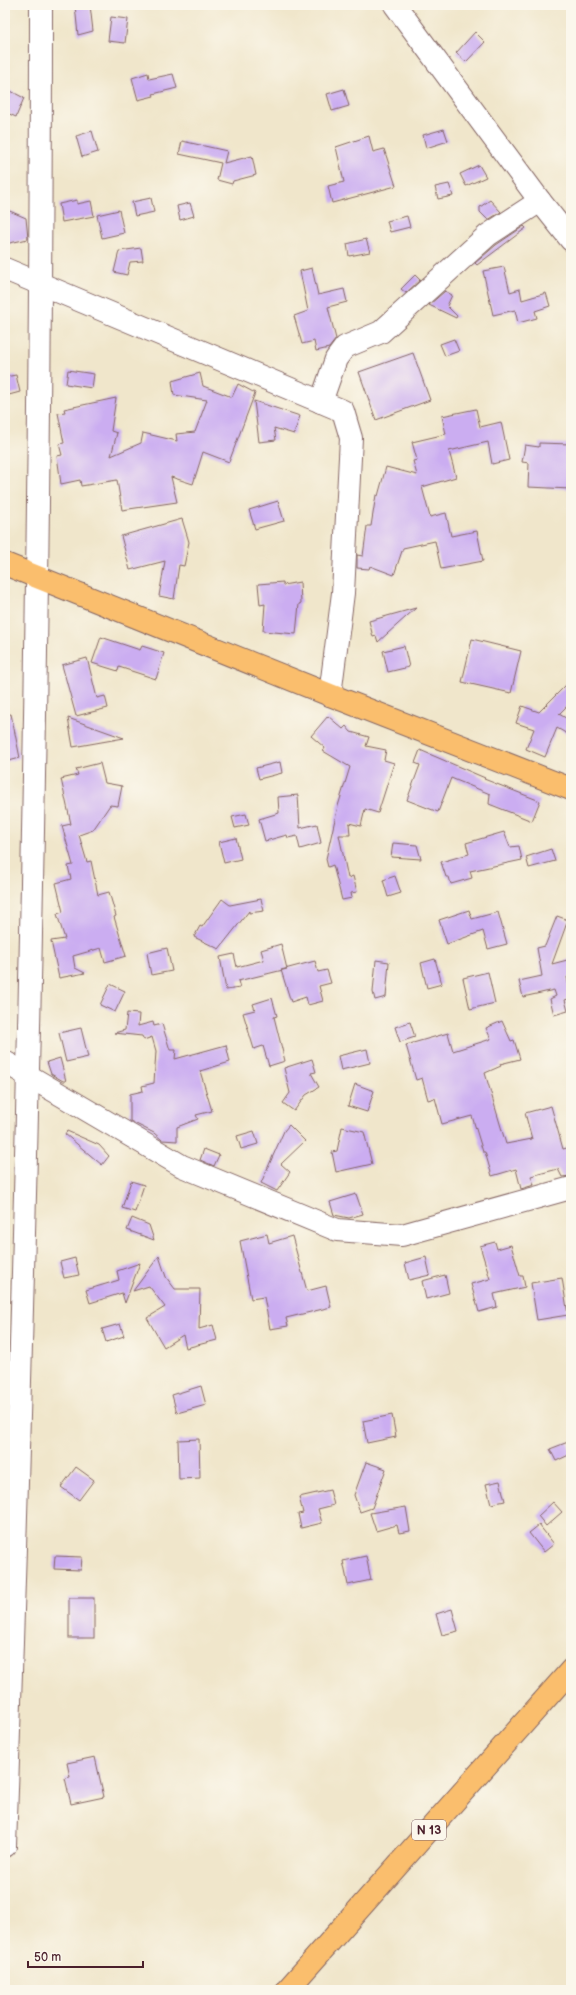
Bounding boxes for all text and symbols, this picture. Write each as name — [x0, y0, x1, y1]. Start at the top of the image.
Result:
road number: N 13 — [412, 1820, 446, 1840]
scale bar — [28, 1943, 143, 1969]
text: 50 m — [34, 1950, 61, 1965]

